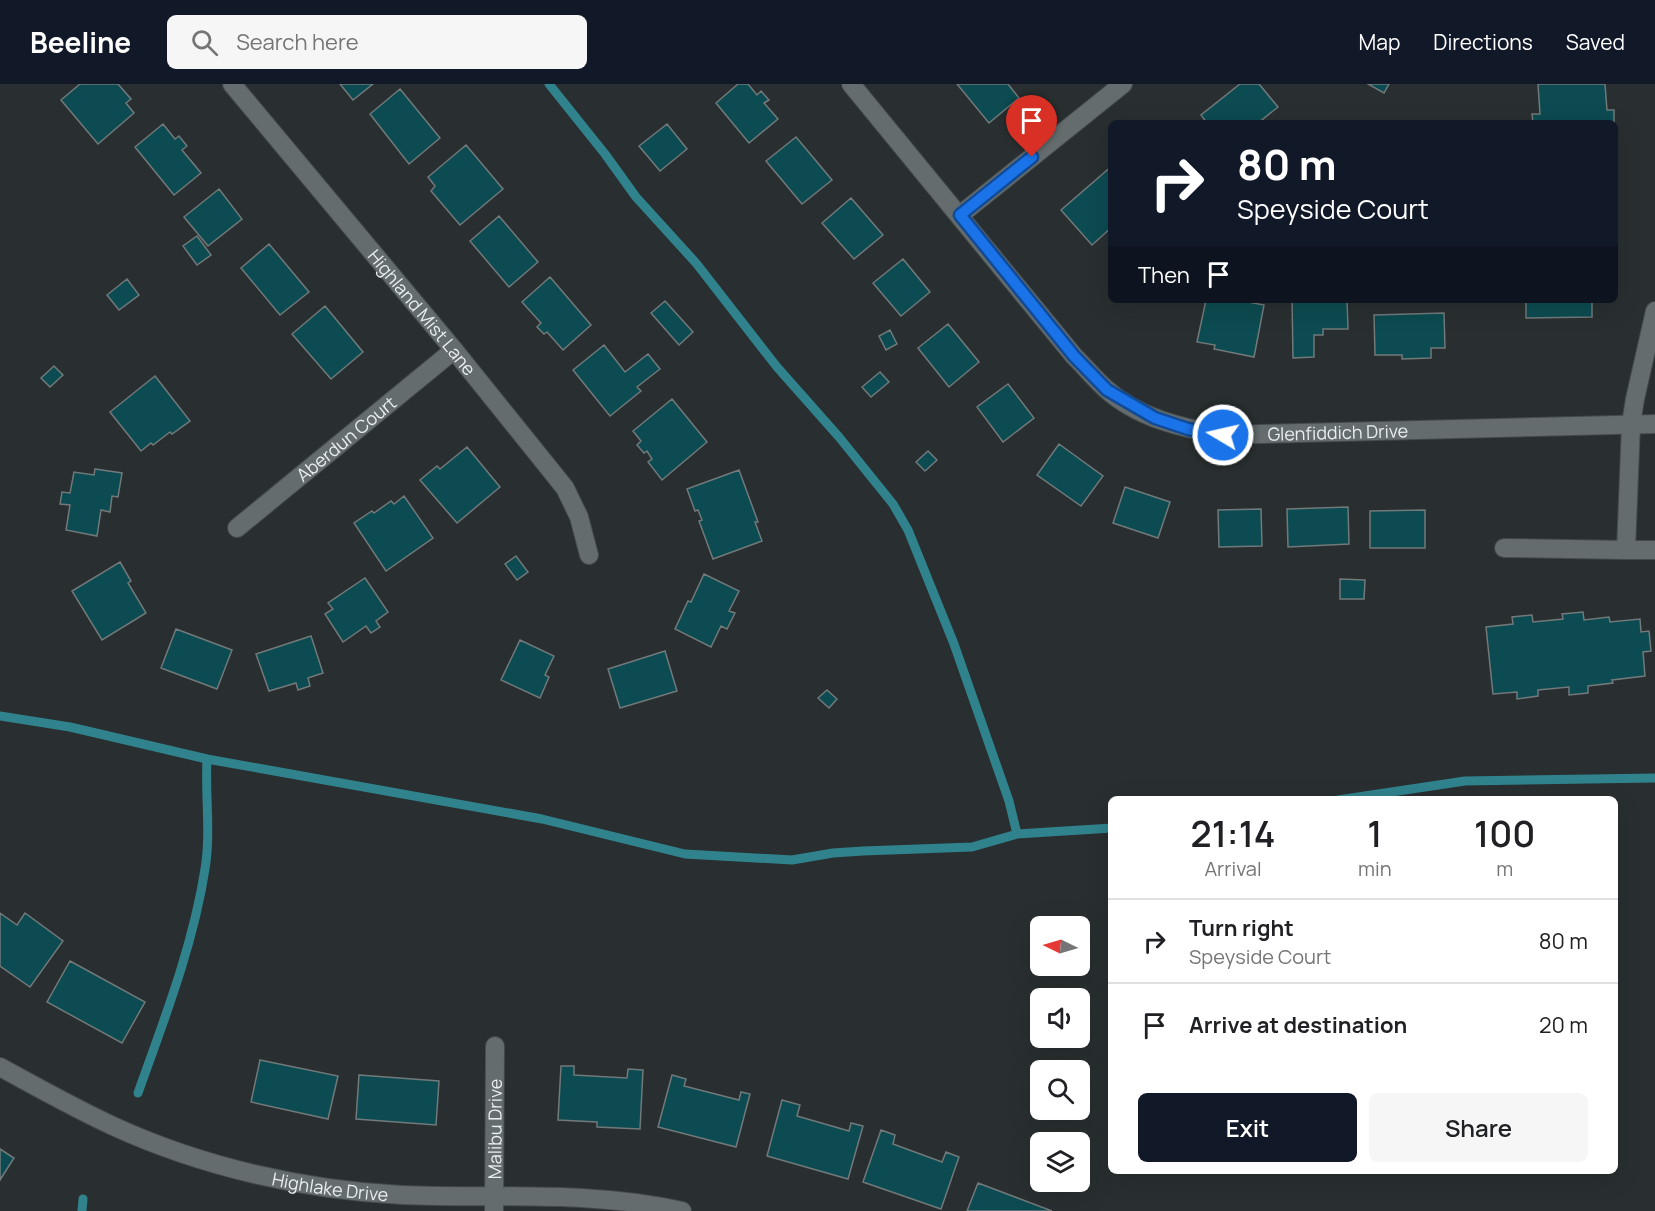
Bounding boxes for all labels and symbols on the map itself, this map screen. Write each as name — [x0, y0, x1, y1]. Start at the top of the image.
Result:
pin — [1006, 95, 1057, 157]
street label: Highland Mist Lane — [363, 244, 482, 380]
street label: Aberdun Court — [291, 390, 401, 487]
position arrow — [1191, 403, 1255, 467]
street label: Glenfiddich Drive — [1267, 418, 1408, 446]
north arrow — [1030, 916, 1090, 976]
street label: Malibu Drive — [482, 1079, 507, 1179]
street label: Highlake Drive — [270, 1166, 389, 1206]

